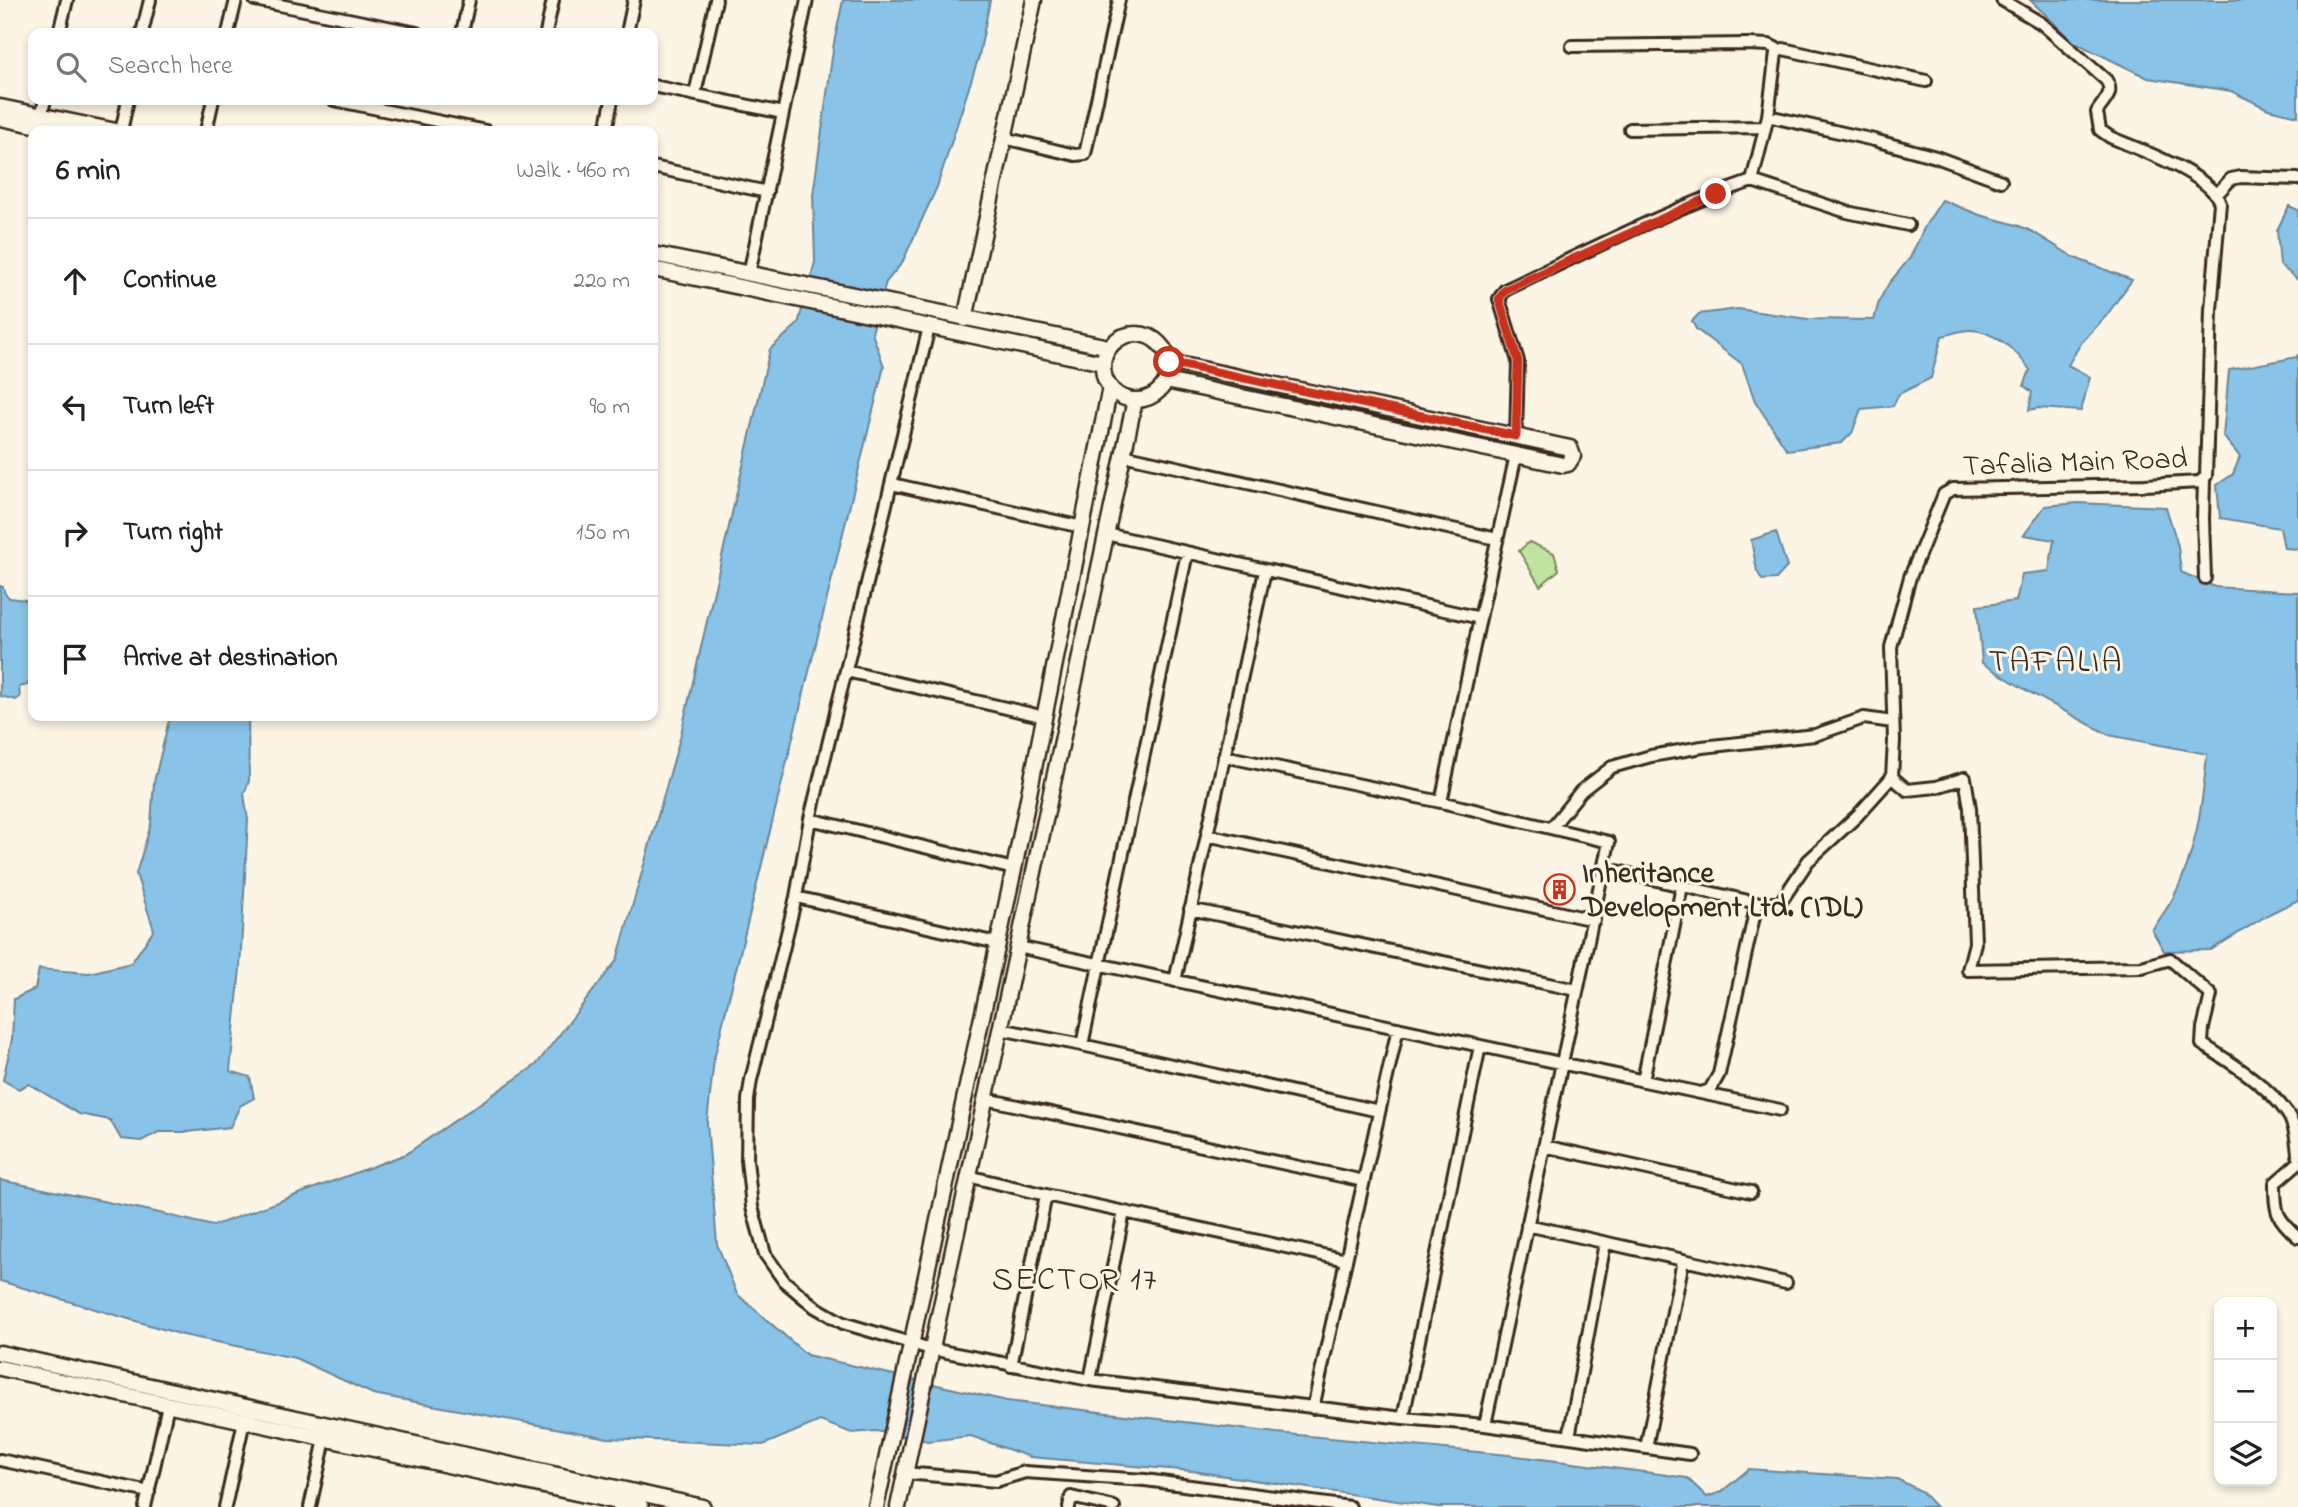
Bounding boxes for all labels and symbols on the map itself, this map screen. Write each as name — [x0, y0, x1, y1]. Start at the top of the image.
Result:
route end — [1700, 178, 1731, 209]
route start — [1153, 346, 1184, 377]
street label: Tafalia Main Road — [1962, 438, 2188, 490]
district label: TAFALIA — [1988, 639, 2124, 687]
place label: Inheritance Development Ltd. (IDL) — [1580, 853, 1863, 931]
building icon: Inheritance Development Ltd. (IDL) — [1542, 872, 1576, 906]
district label: SECTOR 17 — [992, 1257, 1158, 1305]

